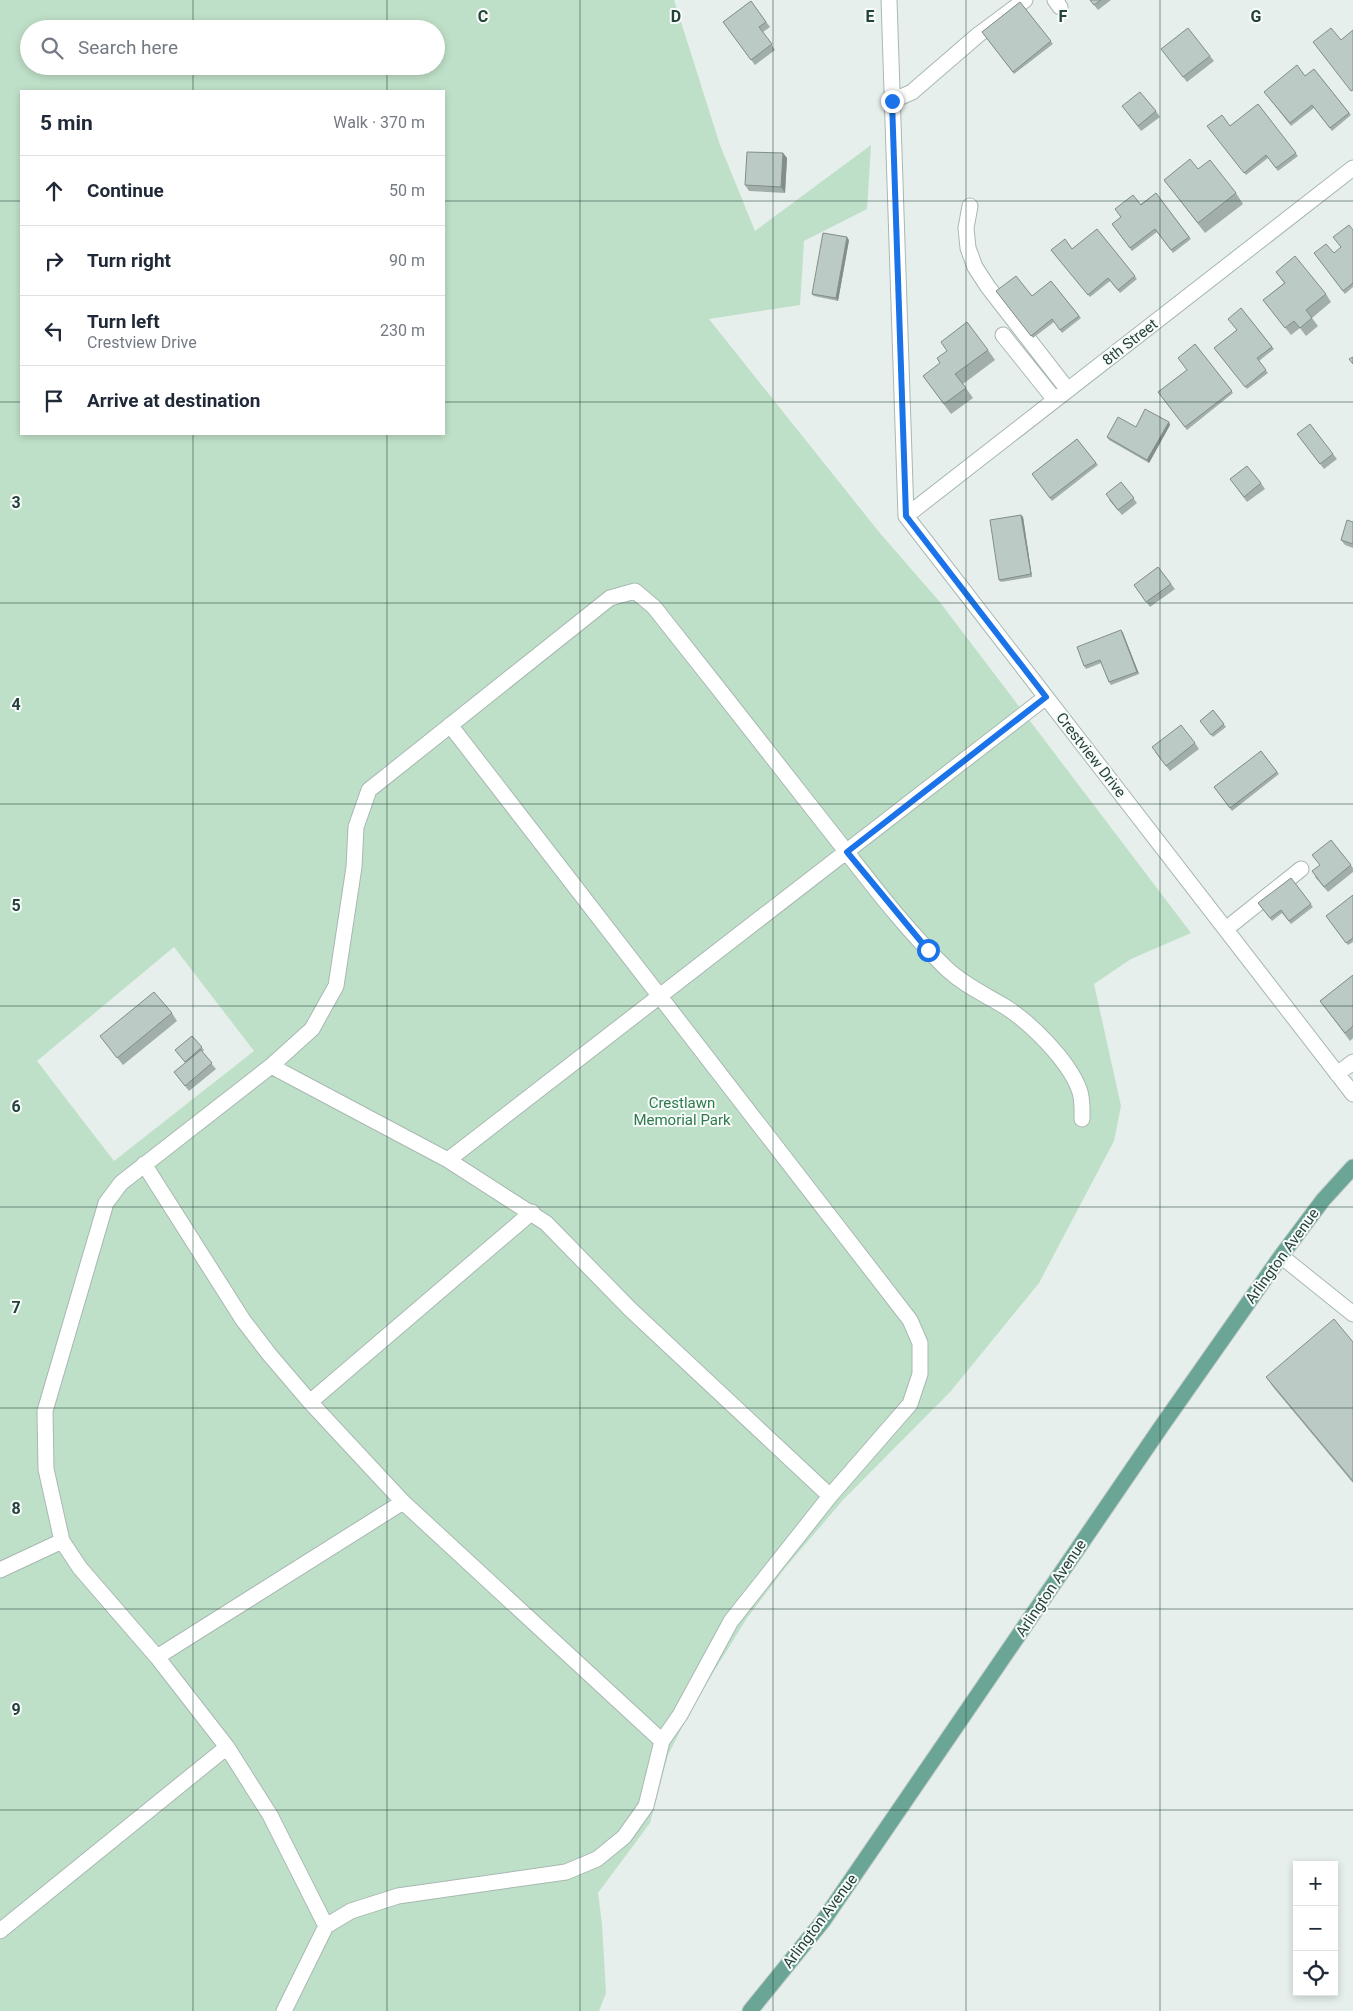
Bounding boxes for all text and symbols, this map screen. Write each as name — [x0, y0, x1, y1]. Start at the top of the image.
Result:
text: C — [478, 7, 488, 26]
text: D — [671, 7, 681, 26]
text: E — [866, 7, 875, 26]
text: F — [1059, 7, 1068, 26]
text: G — [1251, 7, 1262, 26]
search box — [20, 20, 445, 75]
icon: search — [38, 34, 66, 62]
text: Search here — [78, 36, 178, 59]
route end — [881, 90, 904, 113]
text: 5 min — [40, 111, 93, 135]
text: Walk · 370 m — [333, 113, 425, 132]
icon: ahead — [40, 177, 68, 205]
text: Continue — [87, 179, 164, 202]
text: 50 m — [389, 181, 425, 200]
icon: right — [40, 247, 68, 275]
text: Turn right — [87, 249, 171, 272]
text: 90 m — [389, 251, 425, 270]
text: Turn left — [87, 310, 160, 333]
street label: 8th Street — [1099, 315, 1161, 369]
icon: left — [40, 317, 68, 345]
text: 230 m — [380, 321, 425, 340]
text: Crestview Drive — [87, 333, 197, 352]
icon: arrive — [40, 387, 68, 415]
text: Arrive at destination — [87, 389, 260, 412]
text: 3 — [11, 493, 21, 512]
text: 4 — [11, 695, 21, 714]
street label: Crestview Drive — [1052, 709, 1130, 801]
text: 5 — [11, 896, 21, 915]
route start — [917, 939, 940, 962]
park label: Crestlawn Memorial Park — [633, 1094, 731, 1129]
text: 6 — [11, 1097, 21, 1116]
street label: Arlington Avenue — [1241, 1205, 1323, 1307]
text: 7 — [11, 1298, 21, 1317]
text: 8 — [11, 1499, 21, 1518]
street label: Arlington Avenue — [1012, 1536, 1090, 1640]
text: 9 — [11, 1700, 21, 1719]
map controls — [1293, 1861, 1338, 1996]
button: + — [1293, 1861, 1338, 1906]
street label: Arlington Avenue — [779, 1870, 861, 1972]
button: − — [1293, 1906, 1338, 1951]
button: locate — [1293, 1951, 1338, 1996]

